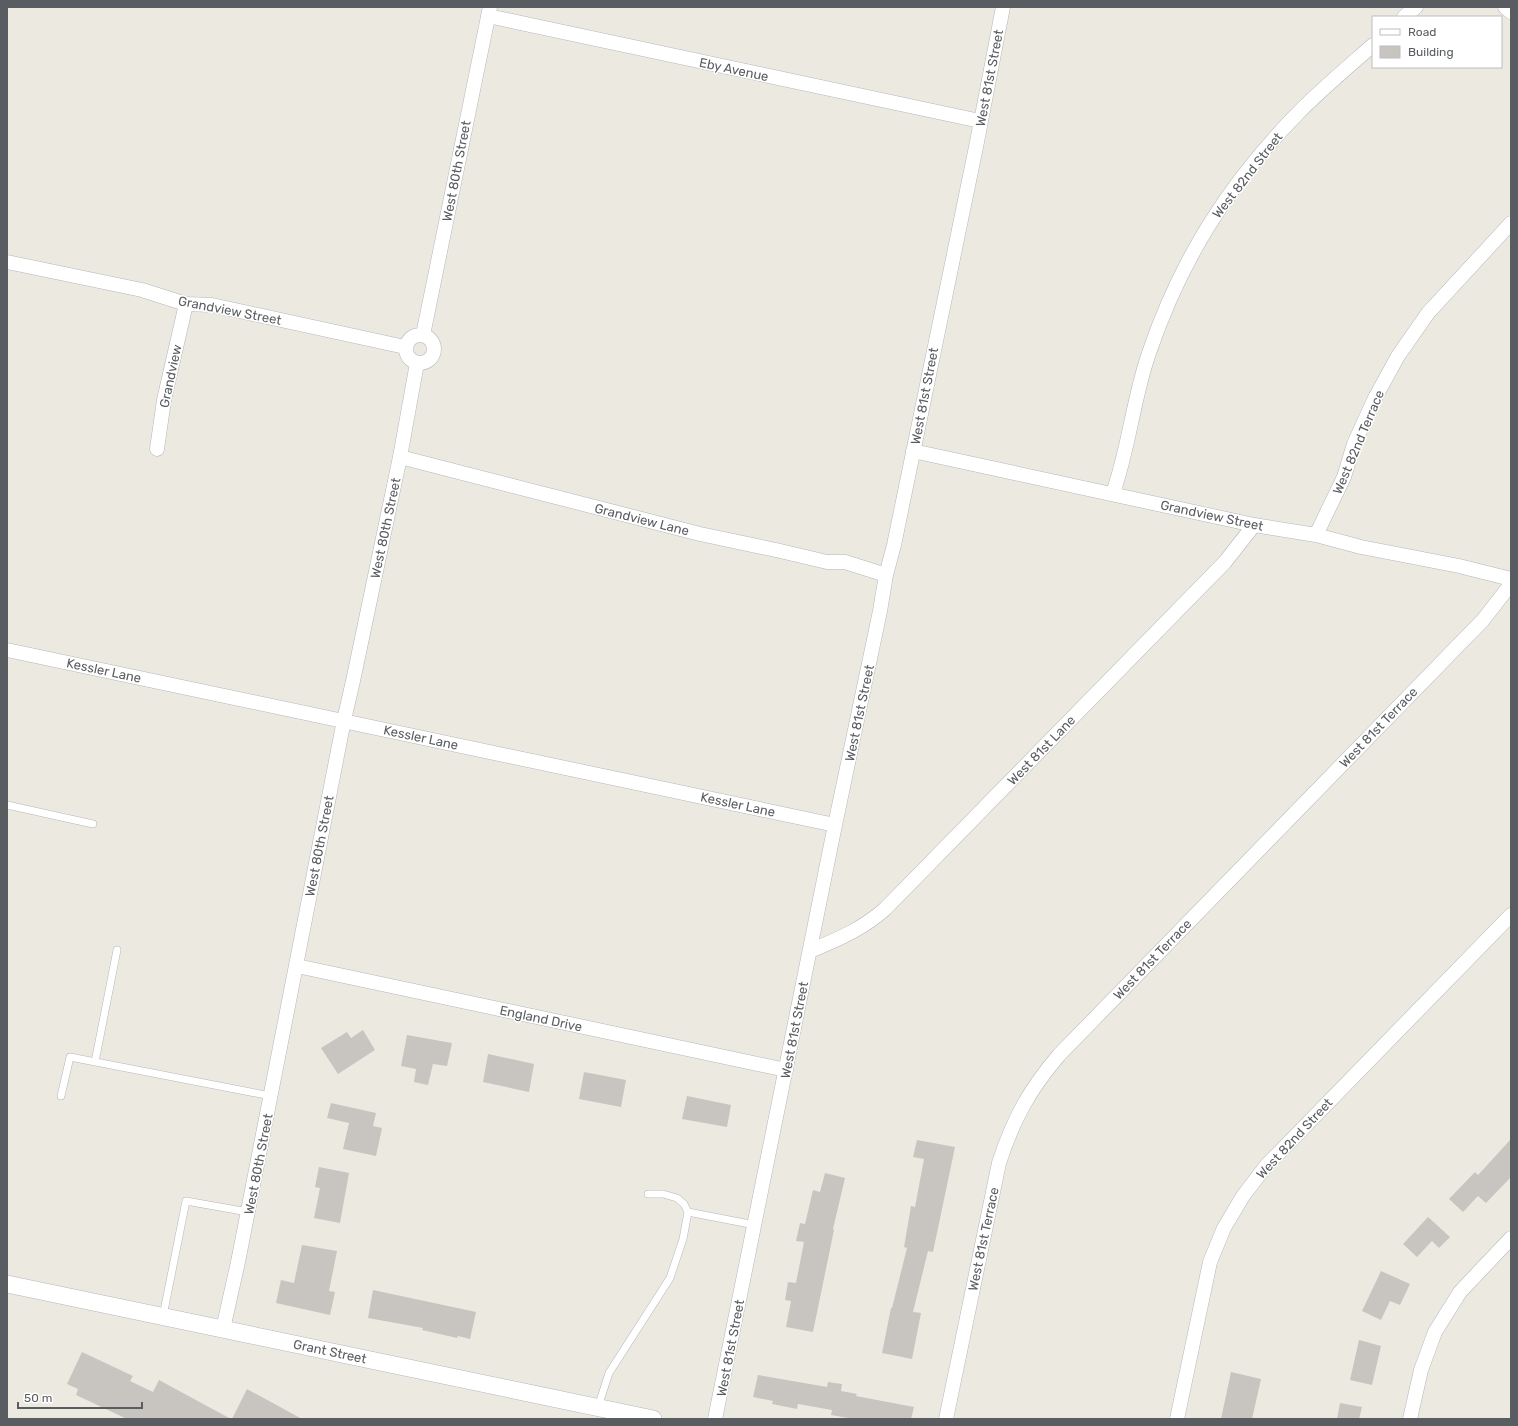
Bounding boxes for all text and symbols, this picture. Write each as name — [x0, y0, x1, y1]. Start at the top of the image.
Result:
legend — [1372, 16, 1502, 68]
text: Road — [1408, 25, 1436, 39]
street label: West 81st Street — [973, 28, 1006, 128]
text: Building — [1408, 45, 1454, 59]
street label: Eby Avenue — [698, 55, 770, 84]
street label: West 80th Street — [439, 119, 474, 223]
street label: West 82nd Street — [1209, 129, 1286, 221]
street label: Grandview Street — [177, 293, 283, 328]
street label: Grandview — [156, 343, 185, 409]
street label: West 81st Street — [908, 346, 941, 446]
street label: West 82nd Terrace — [1330, 388, 1387, 497]
street label: West 80th Street — [367, 476, 403, 580]
street label: Grandview Street — [1159, 497, 1265, 534]
street label: Grandview Lane — [593, 500, 691, 538]
street label: Kessler Lane — [65, 655, 143, 686]
street label: West 81st Street — [842, 663, 877, 763]
street label: West 81st Terrace — [1336, 684, 1420, 771]
street label: West 81st Lane — [1004, 713, 1078, 788]
street label: Kessler Lane — [382, 722, 460, 753]
street label: Kessler Lane — [699, 789, 777, 820]
street label: West 80th Street — [302, 794, 337, 898]
street label: West 81st Terrace — [1110, 916, 1194, 1003]
street label: West 81st Street — [778, 980, 811, 1080]
street label: England Drive — [498, 1002, 584, 1036]
street label: West 82nd Street — [1253, 1095, 1336, 1182]
street label: West 80th Street — [241, 1112, 276, 1216]
street label: West 81st Terrace — [965, 1186, 1002, 1292]
street label: West 81st Street — [714, 1298, 747, 1398]
street label: Grant Street — [292, 1336, 368, 1367]
scale bar — [18, 1384, 142, 1410]
text: 50 m — [24, 1391, 52, 1405]

